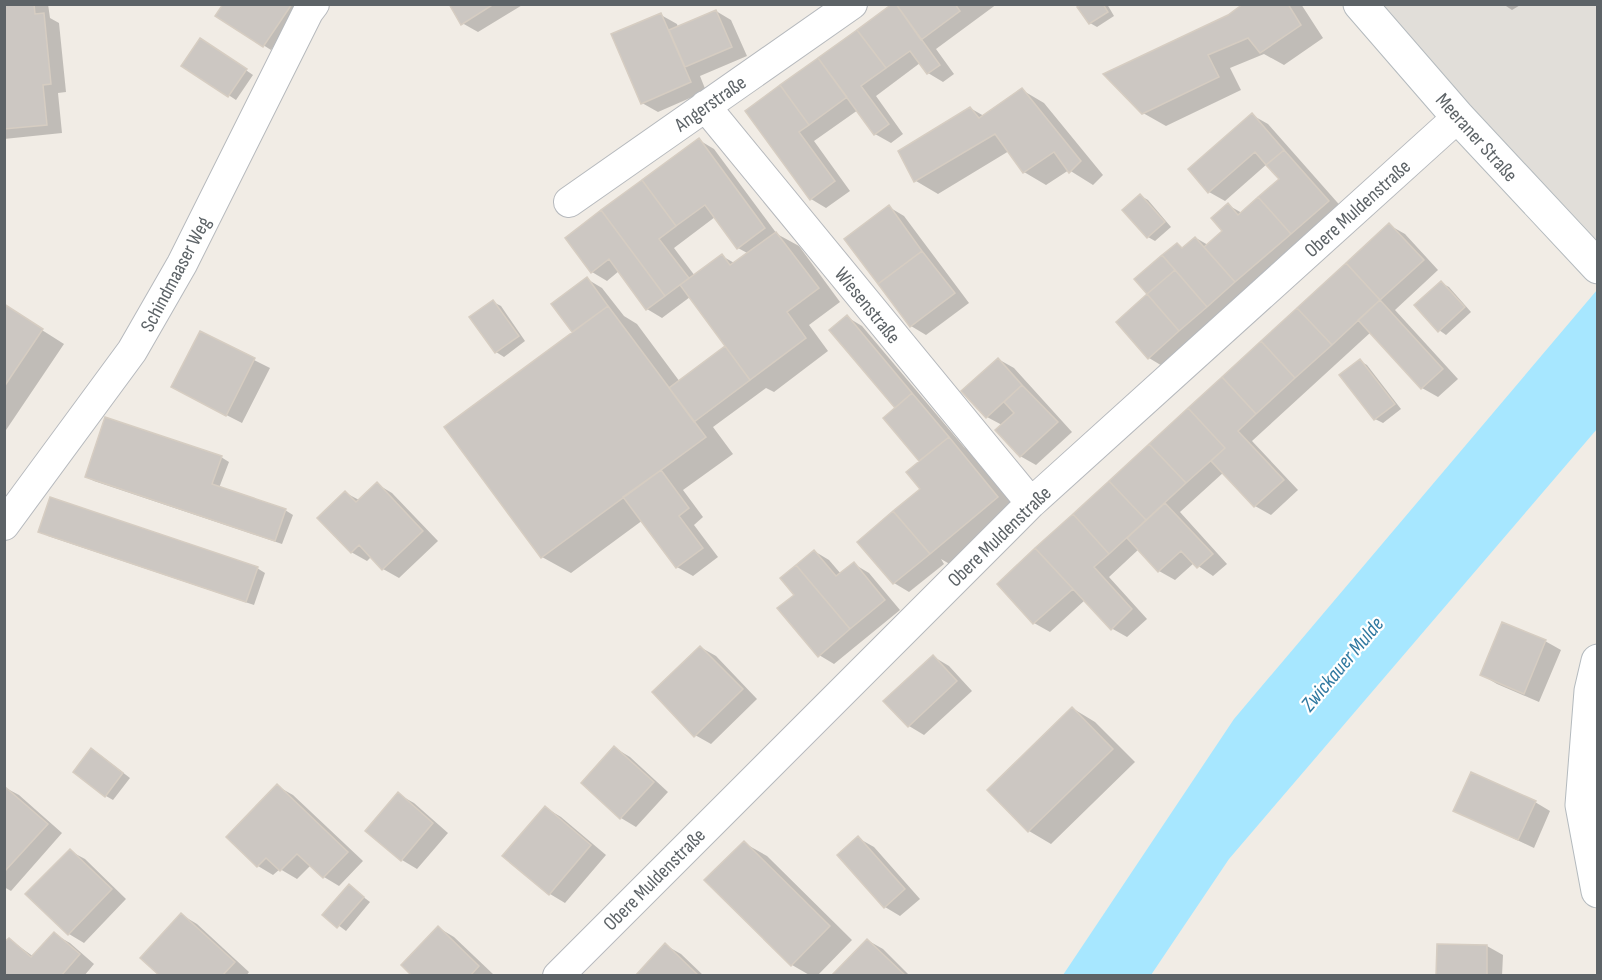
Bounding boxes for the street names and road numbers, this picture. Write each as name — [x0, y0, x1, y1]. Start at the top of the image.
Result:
street label: Angerstraße — [669, 71, 751, 138]
street label: Meeraner Straße — [1430, 88, 1522, 187]
street label: Obere Muldenstraße — [1300, 155, 1416, 263]
street label: Schindmaaser Weg — [136, 213, 216, 336]
street label: Wiesenstraße — [829, 263, 905, 349]
street label: Obere Muldenstraße — [943, 481, 1056, 592]
street label: Obere Muldenstraße — [599, 824, 711, 936]

